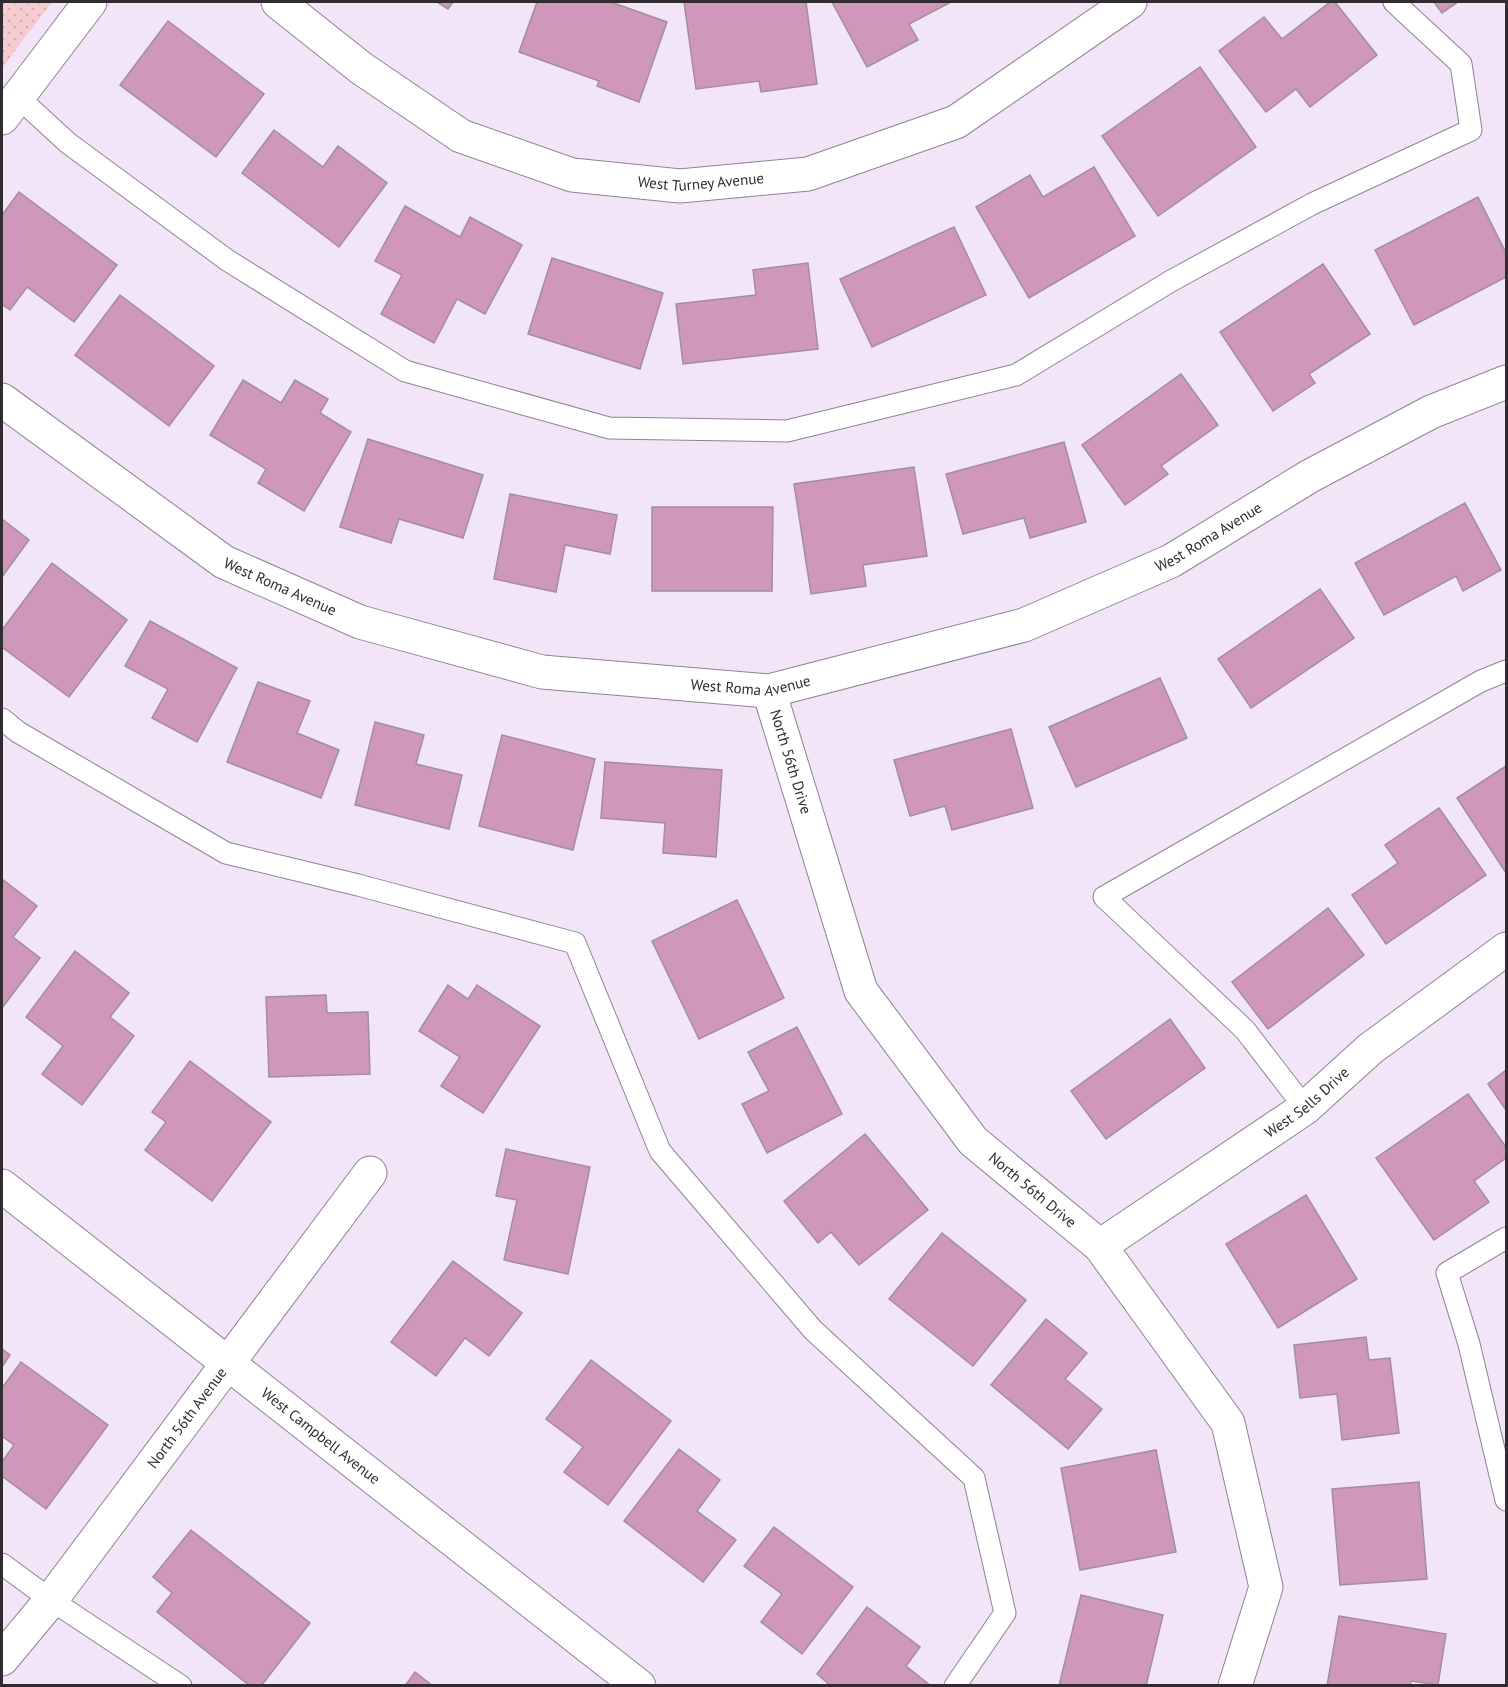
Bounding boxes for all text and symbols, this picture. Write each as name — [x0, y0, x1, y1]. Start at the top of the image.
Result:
street label: West Turney Avenue — [637, 168, 765, 195]
street label: West Roma Avenue — [1152, 498, 1265, 576]
street label: West Roma Avenue — [221, 553, 339, 619]
street label: West Roma Avenue — [690, 671, 812, 700]
street label: North 56th Drive — [766, 707, 816, 816]
street label: West Sells Drive — [1261, 1063, 1353, 1142]
street label: North 56th Drive — [985, 1148, 1080, 1232]
street label: North 56th Avenue — [143, 1363, 231, 1472]
street label: West Campbell Avenue — [258, 1383, 384, 1488]

